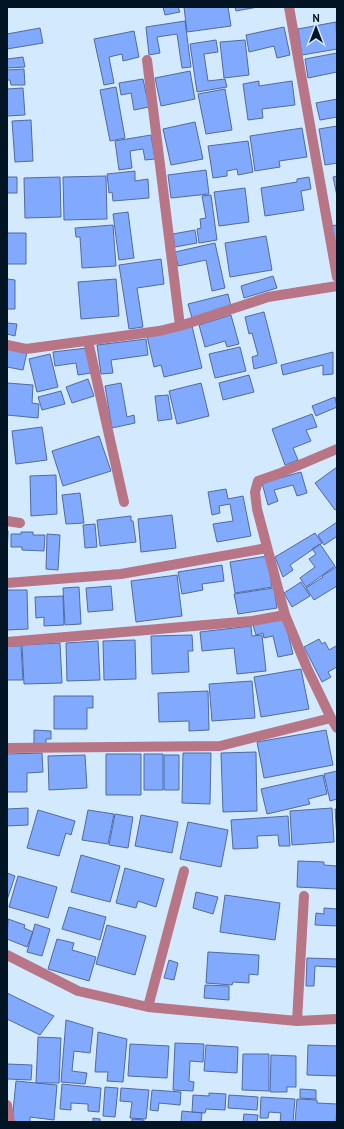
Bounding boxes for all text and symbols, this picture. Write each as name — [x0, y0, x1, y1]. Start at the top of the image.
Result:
north arrow — [296, 8, 336, 48]
text: N — [312, 11, 320, 25]

